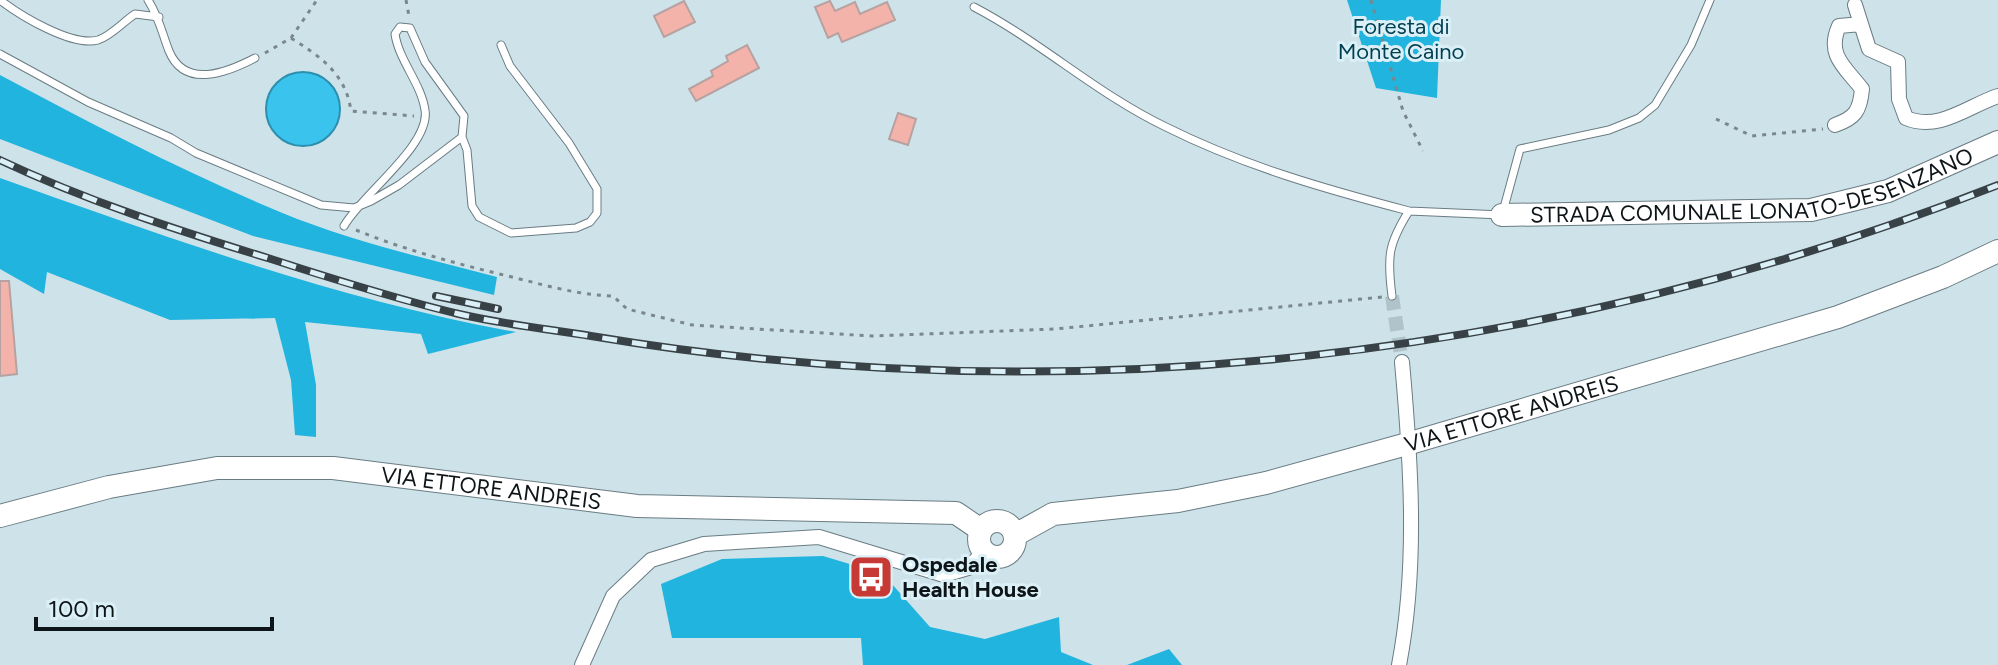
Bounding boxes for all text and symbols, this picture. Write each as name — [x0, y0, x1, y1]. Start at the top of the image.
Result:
park label: Foresta di Monte Caino — [1338, 13, 1464, 65]
street label: STRADA COMUNALE LONATO-DESENZANO — [1530, 142, 1977, 229]
street label: VIA ETTORE ANDREIS — [1401, 369, 1622, 458]
street label: VIA ETTORE ANDREIS — [380, 461, 603, 515]
place label: Ospedale Health House — [902, 551, 1039, 603]
bus stop icon: Ospedale Health House — [847, 553, 895, 601]
scale bar — [36, 581, 272, 631]
text: 100 m — [48, 594, 115, 623]

